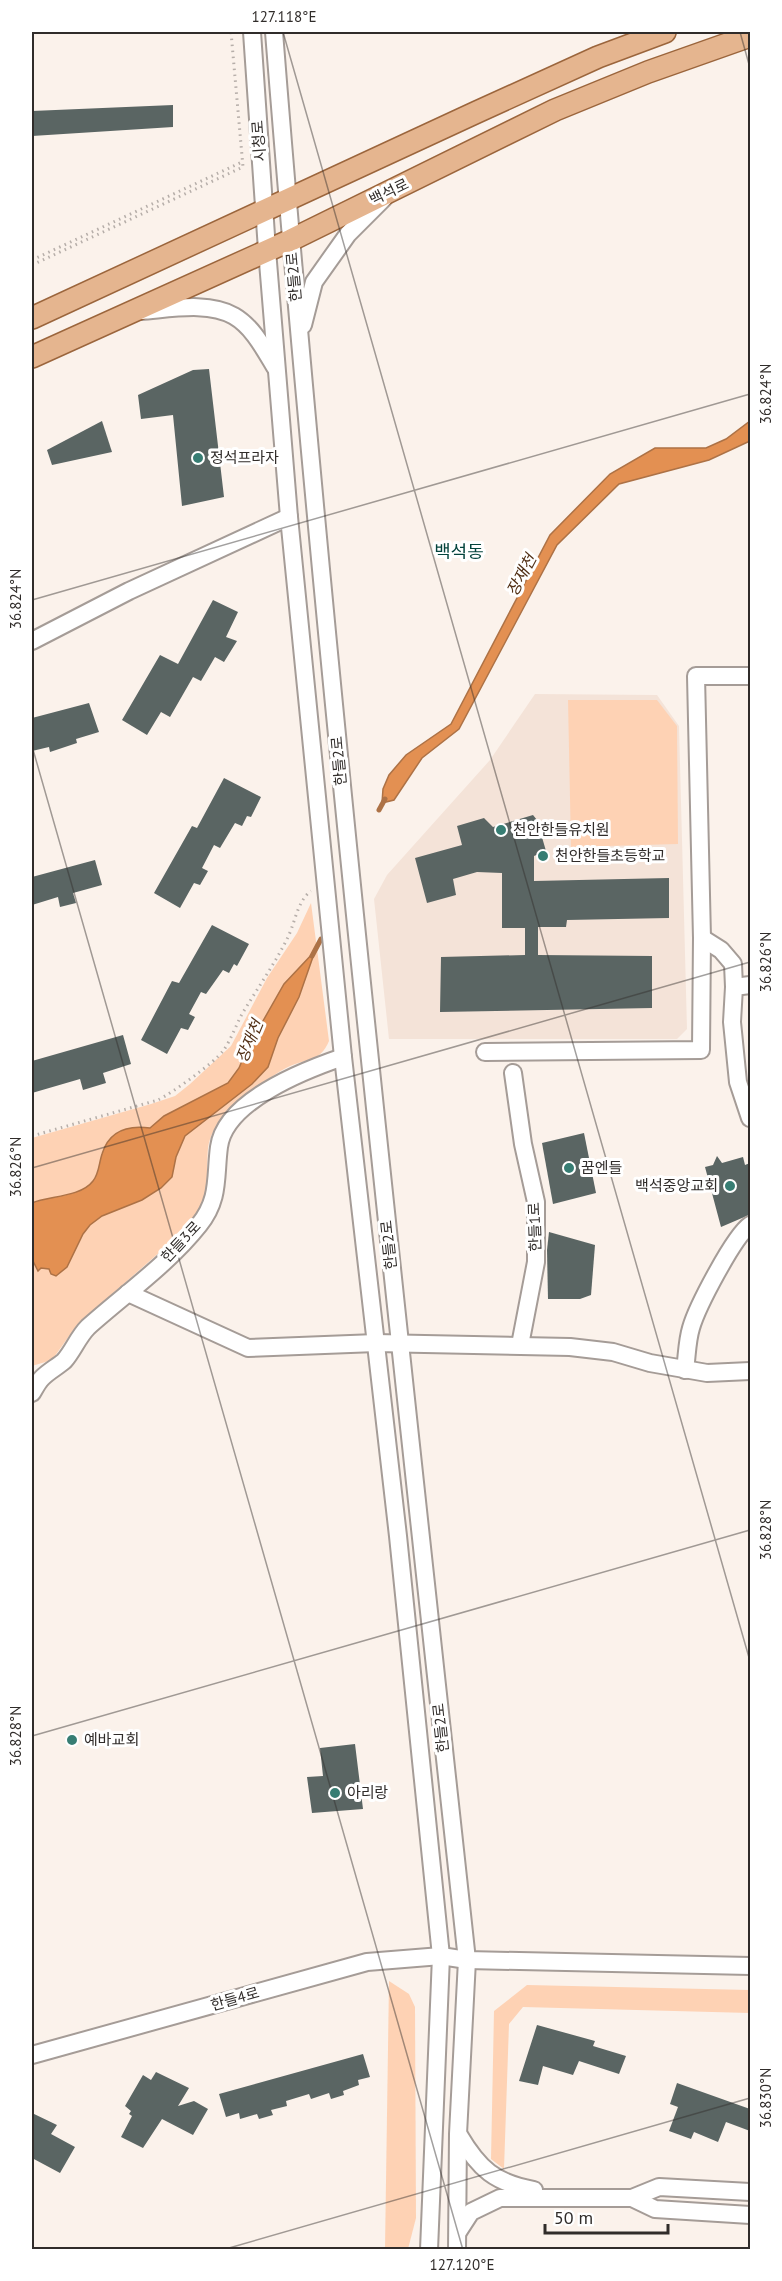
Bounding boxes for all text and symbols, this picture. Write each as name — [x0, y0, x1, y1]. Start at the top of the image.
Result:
text: 127.118°E — [251, 7, 317, 26]
street label: 시청로 — [248, 120, 269, 162]
street label: 백석로 — [366, 174, 412, 209]
street label: 한들2로 — [282, 252, 305, 303]
text: 36.824°N — [756, 364, 775, 424]
place label: 정석프라자 — [210, 448, 279, 467]
marker: 정석프라자 — [191, 451, 205, 465]
district label: 백석동 — [434, 540, 484, 563]
water label: 장재천 — [502, 549, 541, 599]
text: 36.824°N — [6, 569, 25, 629]
street label: 한들2로 — [327, 736, 350, 787]
place label: 천안한들유치원 — [513, 820, 610, 839]
marker: 천안한들유치원 — [494, 823, 508, 837]
place label: 천안한들초등학교 — [555, 846, 665, 865]
marker: 천안한들초등학교 — [536, 849, 550, 863]
text: 36.826°N — [756, 932, 775, 992]
water label: 장재천 — [231, 1015, 268, 1065]
text: 36.826°N — [6, 1137, 25, 1197]
place label: 꿈엔들 — [581, 1158, 623, 1177]
marker: 꿈엔들 — [562, 1161, 576, 1175]
place label: 백석중앙교회 — [635, 1176, 718, 1195]
marker: 백석중앙교회 — [723, 1179, 737, 1193]
street label: 한들1로 — [524, 1202, 545, 1252]
street label: 한들3로 — [157, 1217, 204, 1266]
street label: 한들2로 — [376, 1219, 401, 1271]
text: 36.828°N — [756, 1500, 775, 1560]
street label: 한들2로 — [428, 1702, 453, 1754]
text: 36.828°N — [6, 1706, 25, 1766]
place label: 예바교회 — [84, 1730, 139, 1749]
marker: 예바교회 — [65, 1733, 79, 1747]
place label: 아리랑 — [347, 1783, 389, 1802]
marker: 아리랑 — [328, 1786, 342, 1800]
street label: 한들4로 — [208, 1983, 261, 2014]
text: 36.830°N — [756, 2068, 775, 2128]
scale bar — [545, 2197, 668, 2235]
text: 50 m — [554, 2206, 593, 2229]
text: 127.120°E — [429, 2255, 495, 2274]

